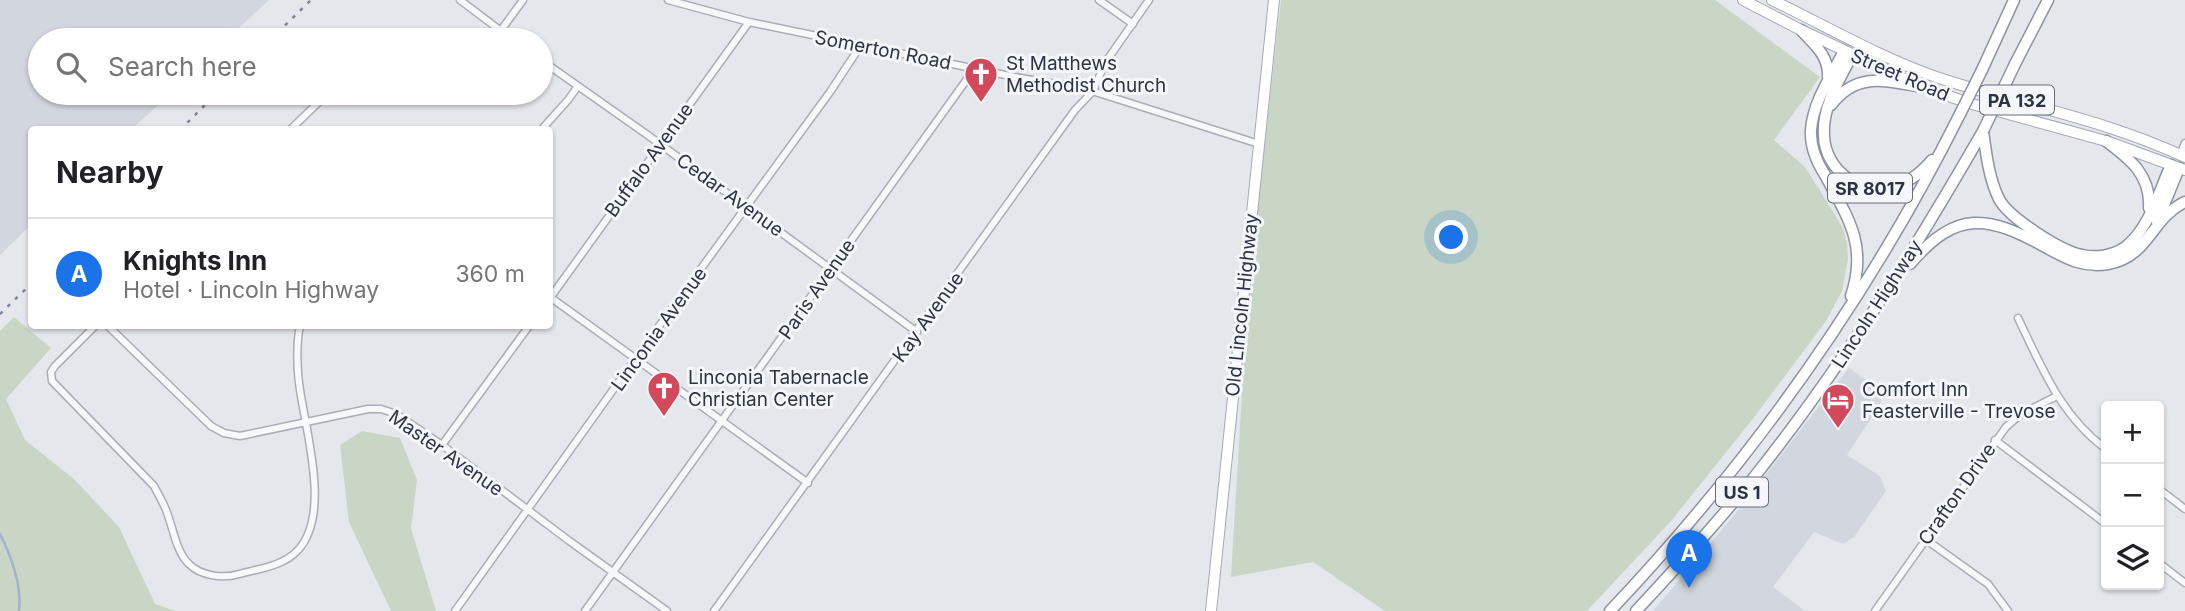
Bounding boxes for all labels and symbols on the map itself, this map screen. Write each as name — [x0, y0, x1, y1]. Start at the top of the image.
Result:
street label: Somerton Road — [813, 25, 953, 75]
street label: Street Road — [1847, 44, 1953, 106]
place label: St Matthews Methodist Church — [1006, 52, 1166, 97]
church icon: St Matthews Methodist Church — [962, 55, 1000, 104]
road number: PA 132 — [1980, 86, 2054, 114]
street label: Buffalo Avenue — [600, 98, 698, 222]
street label: Cedar Avenue — [672, 149, 788, 241]
road number: SR 8017 — [1828, 174, 1912, 202]
street label: Old Lincoln Highway — [1221, 212, 1263, 398]
your location — [1434, 220, 1468, 254]
street label: Paris Avenue — [774, 234, 860, 344]
street label: Lincoln Highway — [1827, 235, 1927, 372]
street label: Linconia Avenue — [606, 263, 712, 395]
street label: Kay Avenue — [888, 267, 968, 367]
place label: Linconia Tabernacle Christian Center — [688, 366, 869, 411]
church icon: Linconia Tabernacle Christian Center — [645, 369, 683, 418]
place label: Comfort Inn Feasterville - Trevose — [1862, 378, 2056, 423]
hotel icon: Comfort Inn Feasterville - Trevose — [1819, 381, 1857, 430]
street label: Master Avenue — [384, 405, 508, 501]
street label: Crafton Drive — [1913, 439, 2001, 549]
road number: US 1 — [1716, 478, 1768, 506]
pin: A — [1666, 530, 1712, 588]

